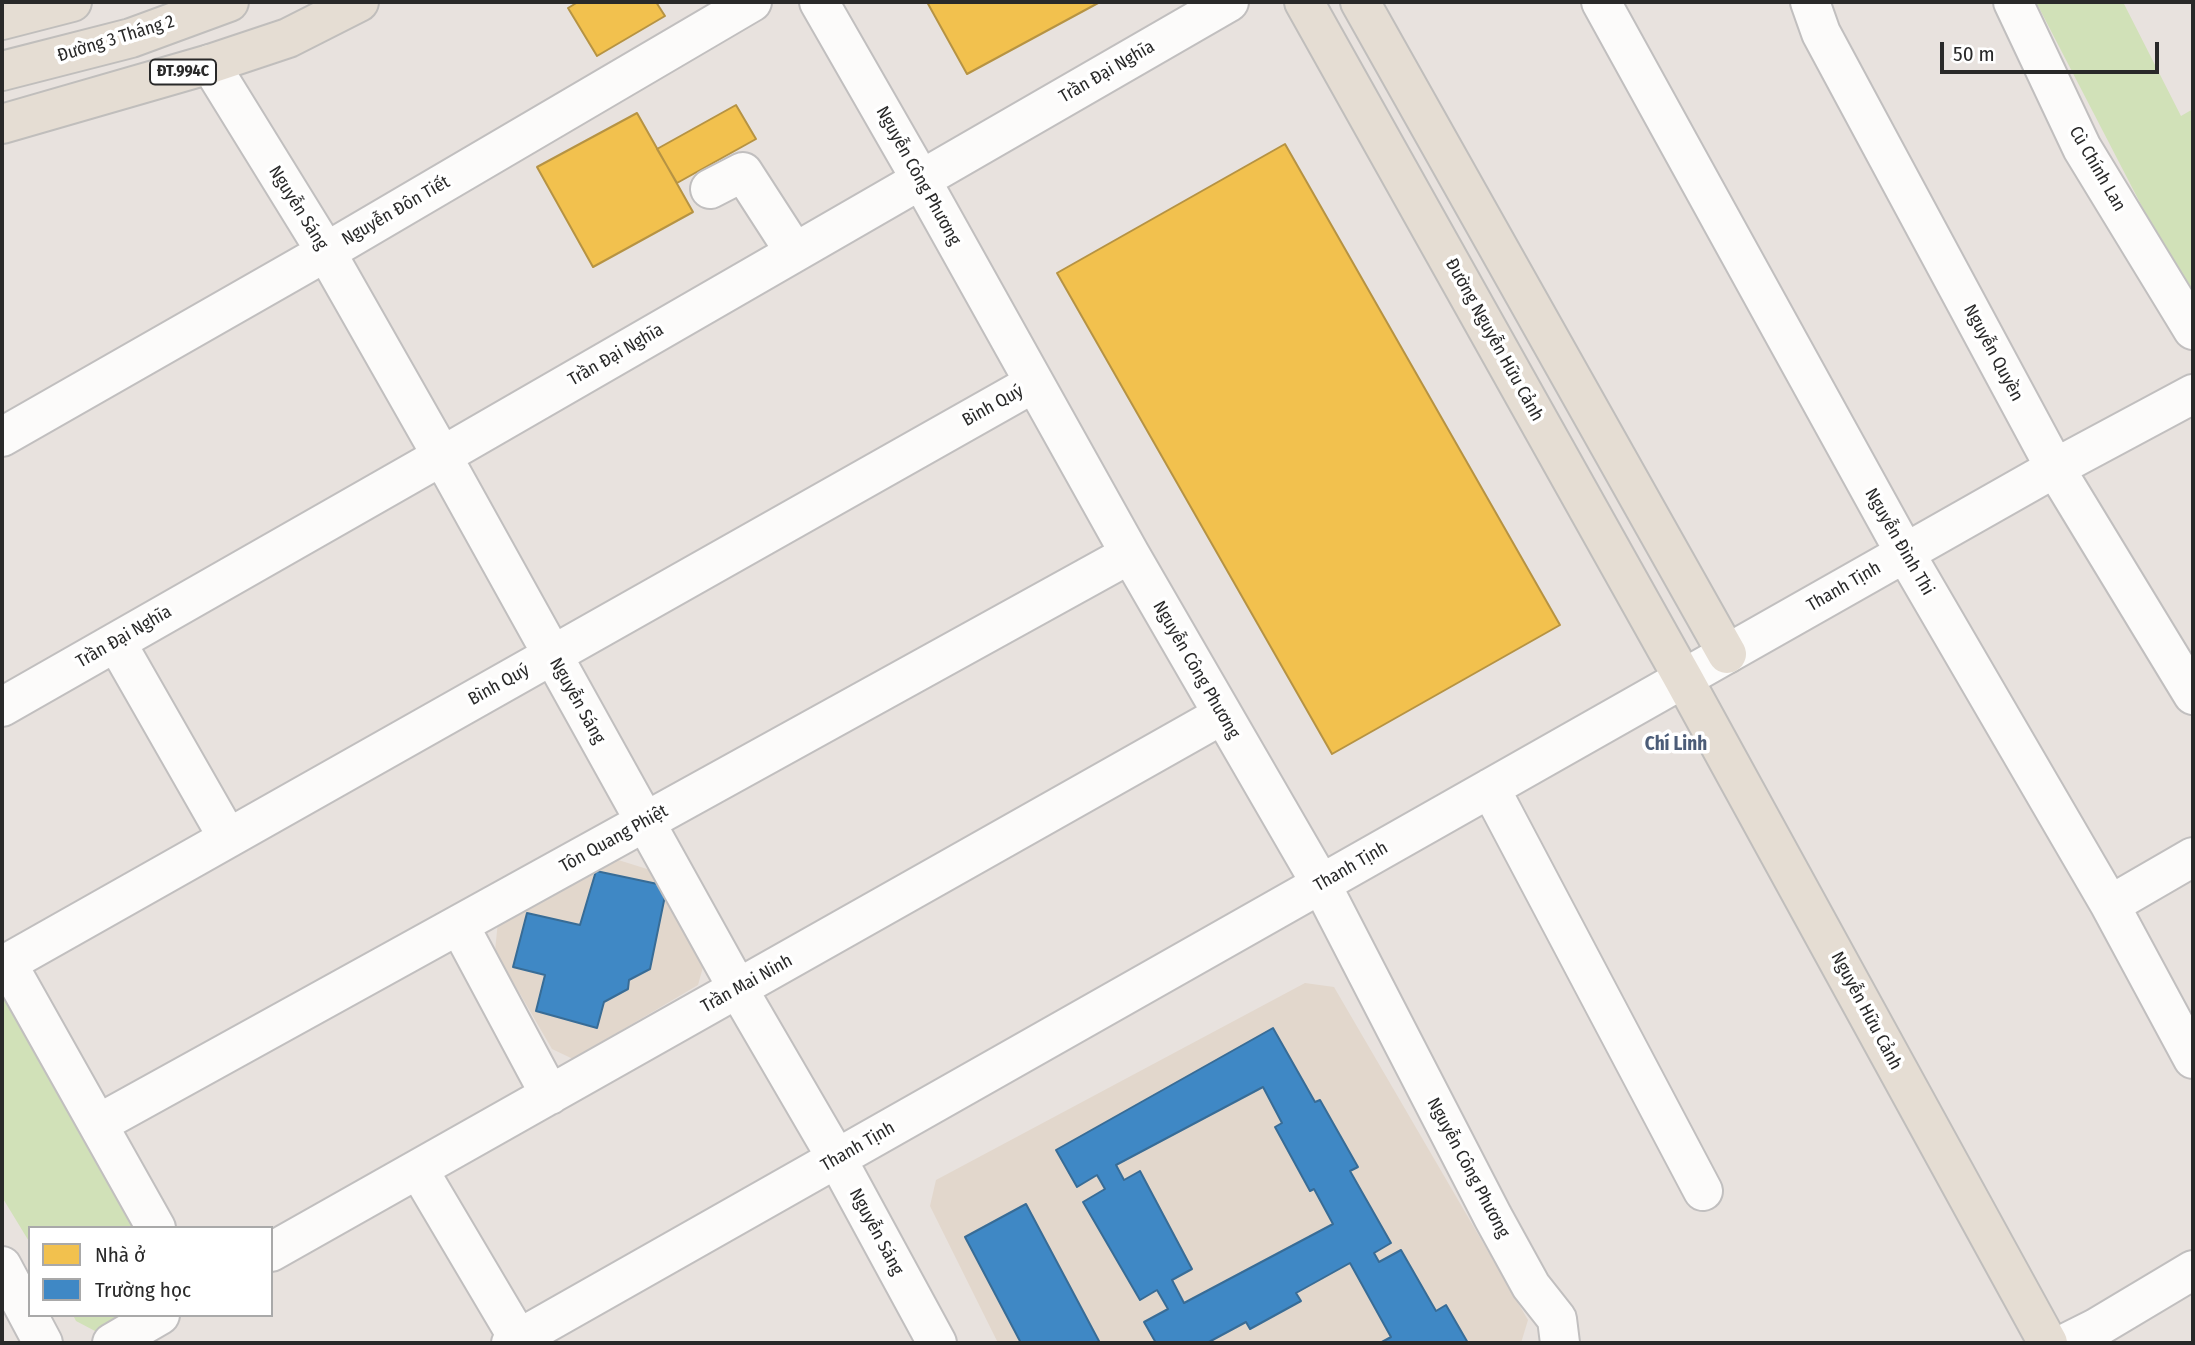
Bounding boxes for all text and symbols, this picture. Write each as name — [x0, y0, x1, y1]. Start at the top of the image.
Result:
street label: Đường 3 Tháng 2 — [55, 11, 177, 67]
scale bar — [1943, 28, 2162, 72]
street label: Trần Đại Nghĩa — [1056, 36, 1158, 108]
text: 50 m — [1953, 41, 1995, 67]
road number: ĐT.994C — [150, 60, 216, 85]
street label: Nguyễn Công Phương — [871, 103, 965, 249]
street label: Cù Chính Lan — [2064, 123, 2130, 215]
street label: Nguyễn Sáng — [264, 162, 332, 254]
street label: Nguyễn Đôn Tiết — [338, 171, 454, 251]
street label: Đường Nguyễn Hữu Cảnh — [1440, 255, 1548, 425]
street label: Nguyễn Quyền — [1959, 301, 2027, 405]
street label: Trần Đại Nghĩa — [565, 319, 667, 391]
street label: Bình Quý — [959, 380, 1027, 432]
street label: Nguyễn Đình Thi — [1860, 485, 1938, 599]
street label: Thanh Tịnh — [1803, 557, 1885, 617]
street label: Nguyễn Công Phương — [1148, 597, 1244, 743]
street label: Trần Đại Nghĩa — [73, 601, 175, 673]
street label: Nguyễn Sáng — [545, 654, 609, 748]
street label: Bình Quý — [465, 659, 533, 711]
district label: Chí Linh — [1645, 734, 1707, 756]
street label: Tôn Quang Phiệt — [556, 800, 672, 878]
street label: Thanh Tịnh — [1310, 837, 1392, 897]
street label: Nguyễn Hữu Cảnh — [1826, 948, 1906, 1074]
street label: Trần Mai Ninh — [698, 950, 796, 1018]
street label: Nguyễn Công Phương — [1422, 1094, 1514, 1242]
street label: Thanh Tịnh — [817, 1117, 899, 1177]
street label: Nguyễn Sáng — [844, 1185, 908, 1279]
legend — [28, 1226, 273, 1317]
text: Nhà ở — [95, 1242, 145, 1268]
text: Trường học — [95, 1277, 191, 1303]

